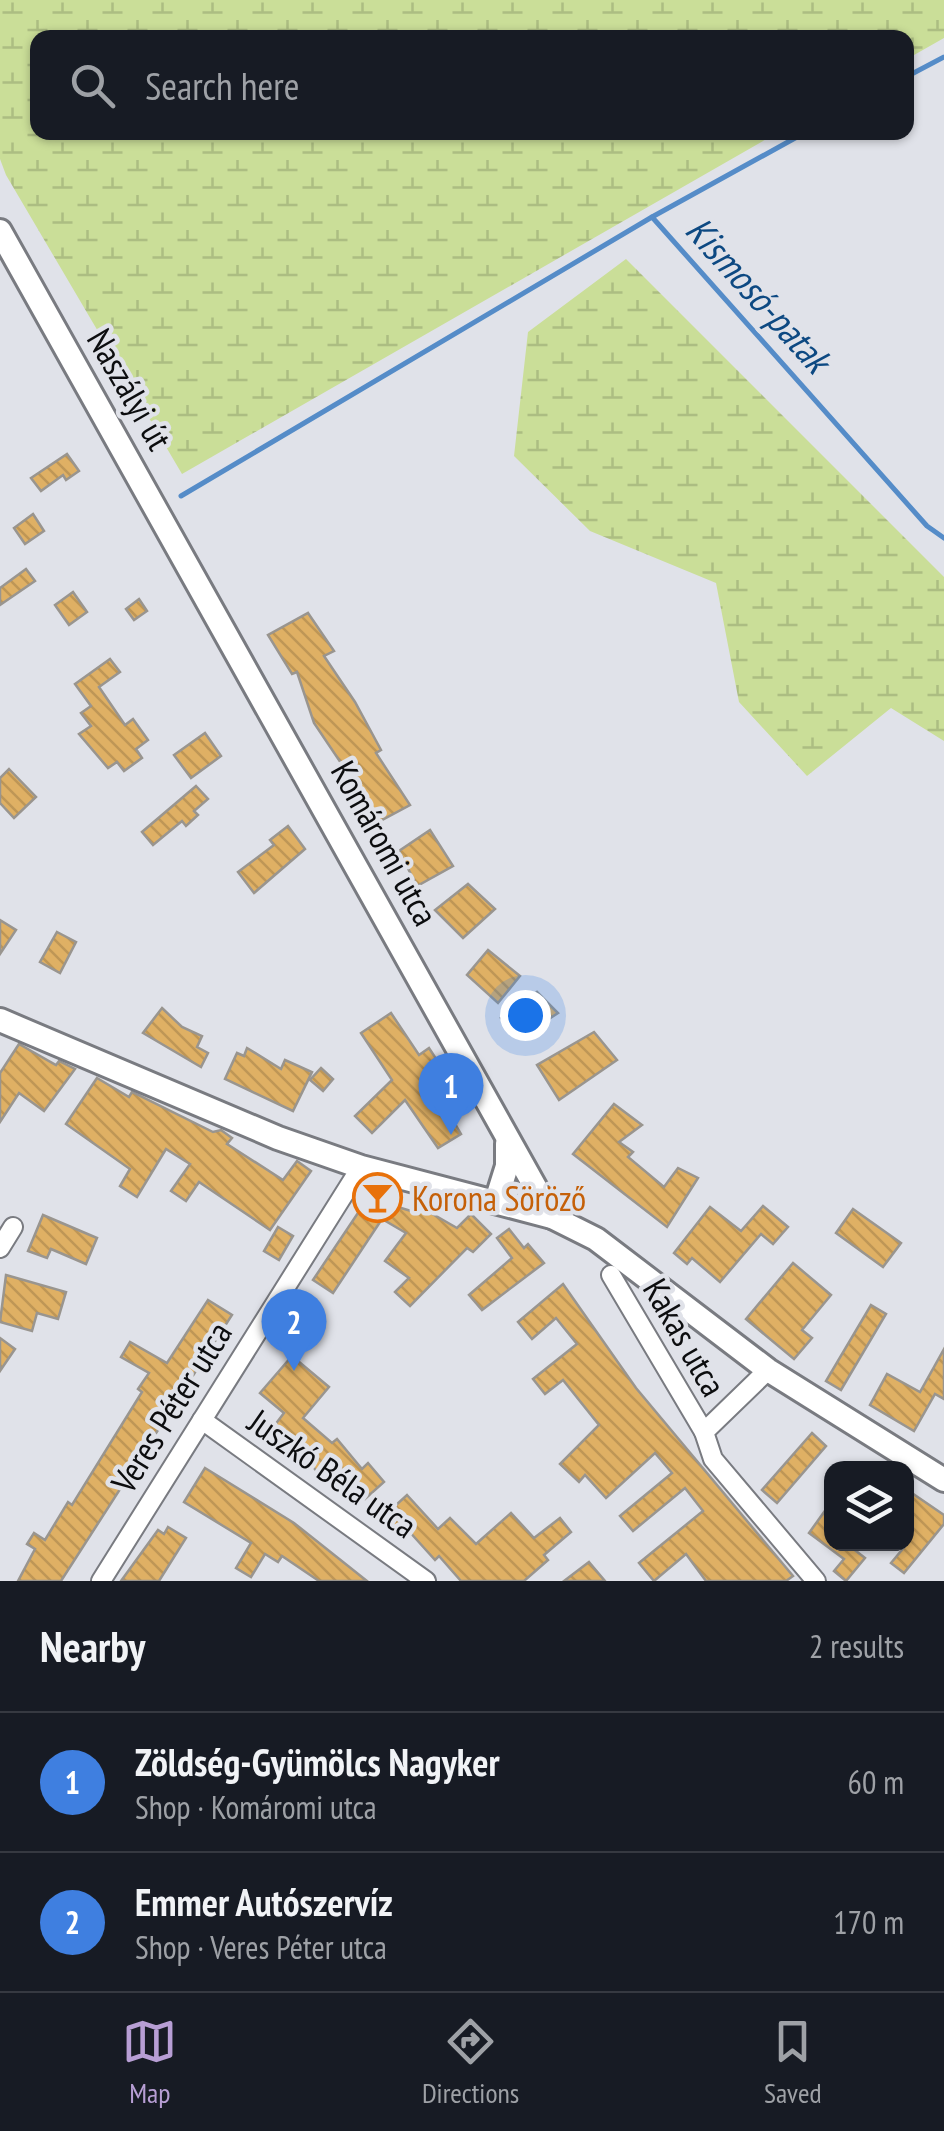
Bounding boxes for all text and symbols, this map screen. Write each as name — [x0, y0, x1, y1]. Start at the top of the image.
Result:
search box — [30, 30, 914, 140]
icon: search — [65, 58, 120, 113]
text: Search here — [145, 61, 299, 110]
water label: Kismosó-patak — [676, 206, 845, 385]
street label: Naszályi út — [77, 320, 183, 458]
street label: Komáromi utca — [321, 753, 449, 933]
your location — [500, 990, 551, 1041]
pin: 1 — [418, 1052, 484, 1135]
bar icon: Korona Söröző — [351, 1172, 403, 1224]
place label: Korona Söröző — [412, 1175, 586, 1221]
street label: Kakas utca — [633, 1270, 737, 1404]
pin: 2 — [262, 1288, 326, 1371]
street label: Veres Péter utca — [100, 1313, 242, 1502]
street label: Juszkó Béla utca — [239, 1398, 426, 1548]
map controls — [824, 1461, 914, 1551]
button: layers — [824, 1461, 914, 1551]
text: Nearby — [40, 1619, 145, 1674]
text: 2 results — [809, 1625, 904, 1667]
text: Zöldség-Gyümölcs Nagyker — [135, 1737, 500, 1786]
text: 1 — [65, 1761, 80, 1803]
text: 60 m — [848, 1761, 904, 1803]
text: Shop · Komáromi utca — [135, 1786, 377, 1828]
text: Emmer Autószervíz — [135, 1877, 393, 1926]
text: 2 — [65, 1901, 80, 1943]
text: 170 m — [833, 1901, 904, 1943]
text: Shop · Veres Péter utca — [135, 1926, 387, 1968]
tab: Map — [122, 2014, 177, 2111]
tab: Directions — [422, 2014, 519, 2111]
tab: Saved — [764, 2014, 822, 2111]

